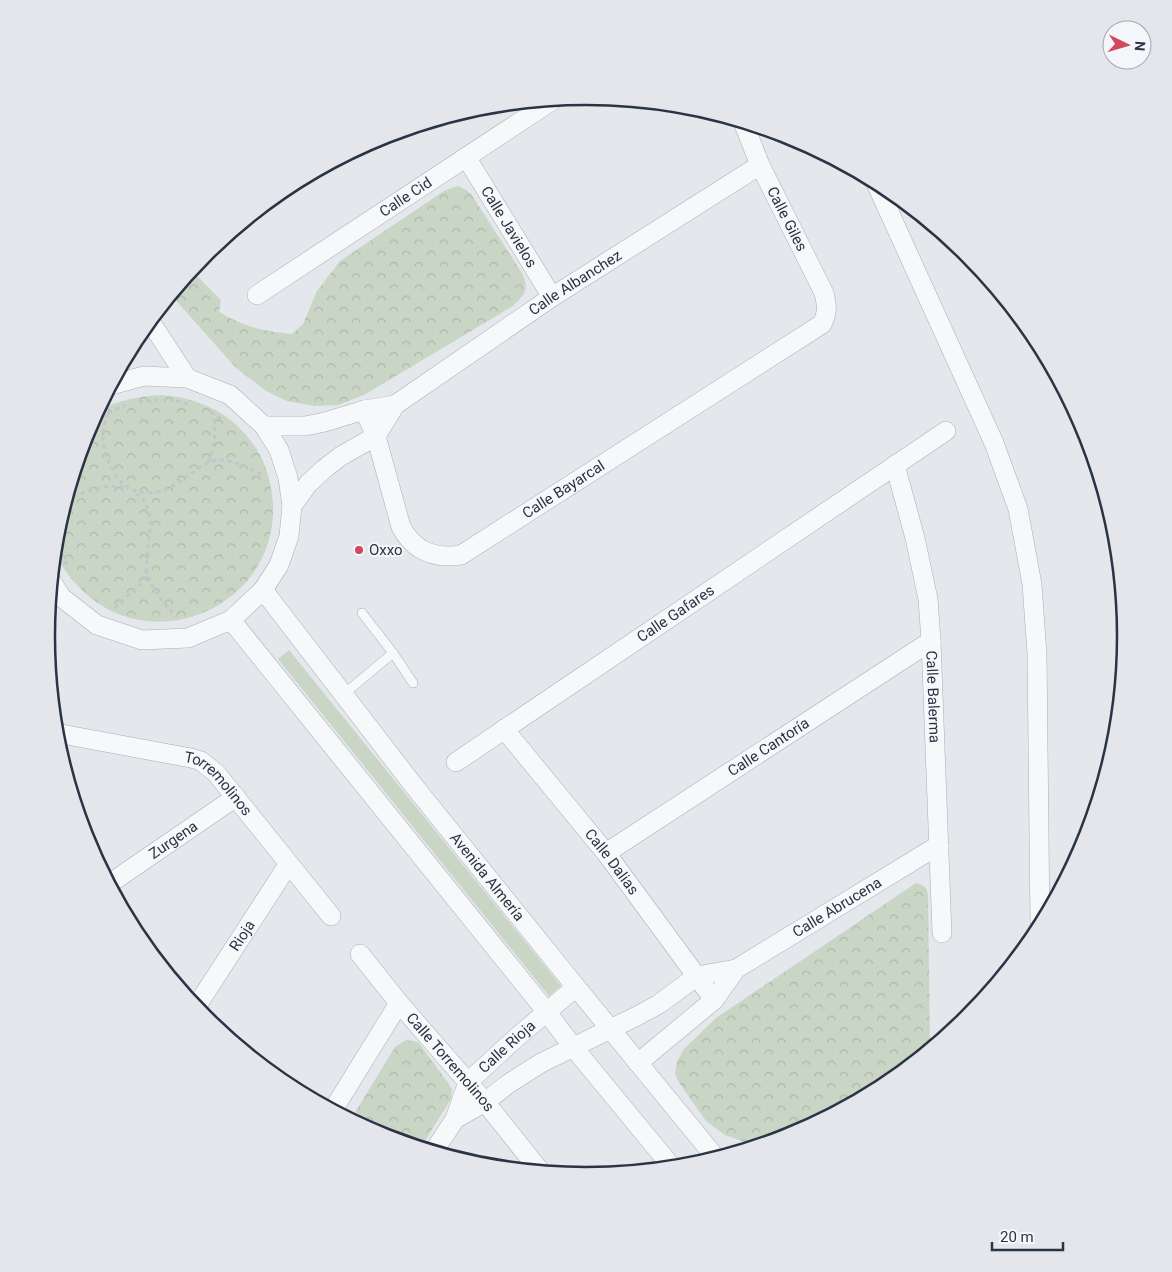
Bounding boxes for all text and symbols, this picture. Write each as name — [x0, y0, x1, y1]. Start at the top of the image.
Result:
north arrow — [1102, 20, 1152, 70]
text: N — [1132, 41, 1148, 52]
street label: Calle Cid — [376, 173, 435, 221]
street label: Calle Javielos — [477, 183, 541, 271]
street label: Calle Giles — [763, 184, 811, 254]
street label: Calle Albanchez — [525, 246, 625, 319]
street label: Calle Bayarcal — [519, 456, 608, 522]
place label: Oxxo — [369, 541, 403, 559]
marker: Oxxo — [353, 544, 365, 556]
street label: Calle Gafares — [634, 581, 718, 646]
street label: Calle Balerma — [922, 650, 944, 743]
street label: Calle Cantoría — [724, 714, 813, 780]
street label: Torremolinos — [183, 748, 256, 819]
street label: Zurgena — [146, 817, 201, 863]
street label: Calle Dalias — [581, 825, 643, 898]
street label: Avenida Almería — [446, 829, 528, 925]
street label: Calle Abrucena — [789, 873, 885, 941]
street label: Rioja — [226, 917, 259, 955]
street label: Calle Torremolinos — [403, 1009, 498, 1115]
street label: Calle Rioja — [475, 1017, 539, 1077]
scale bar — [992, 1220, 1063, 1252]
text: 20 m — [1000, 1228, 1034, 1246]

